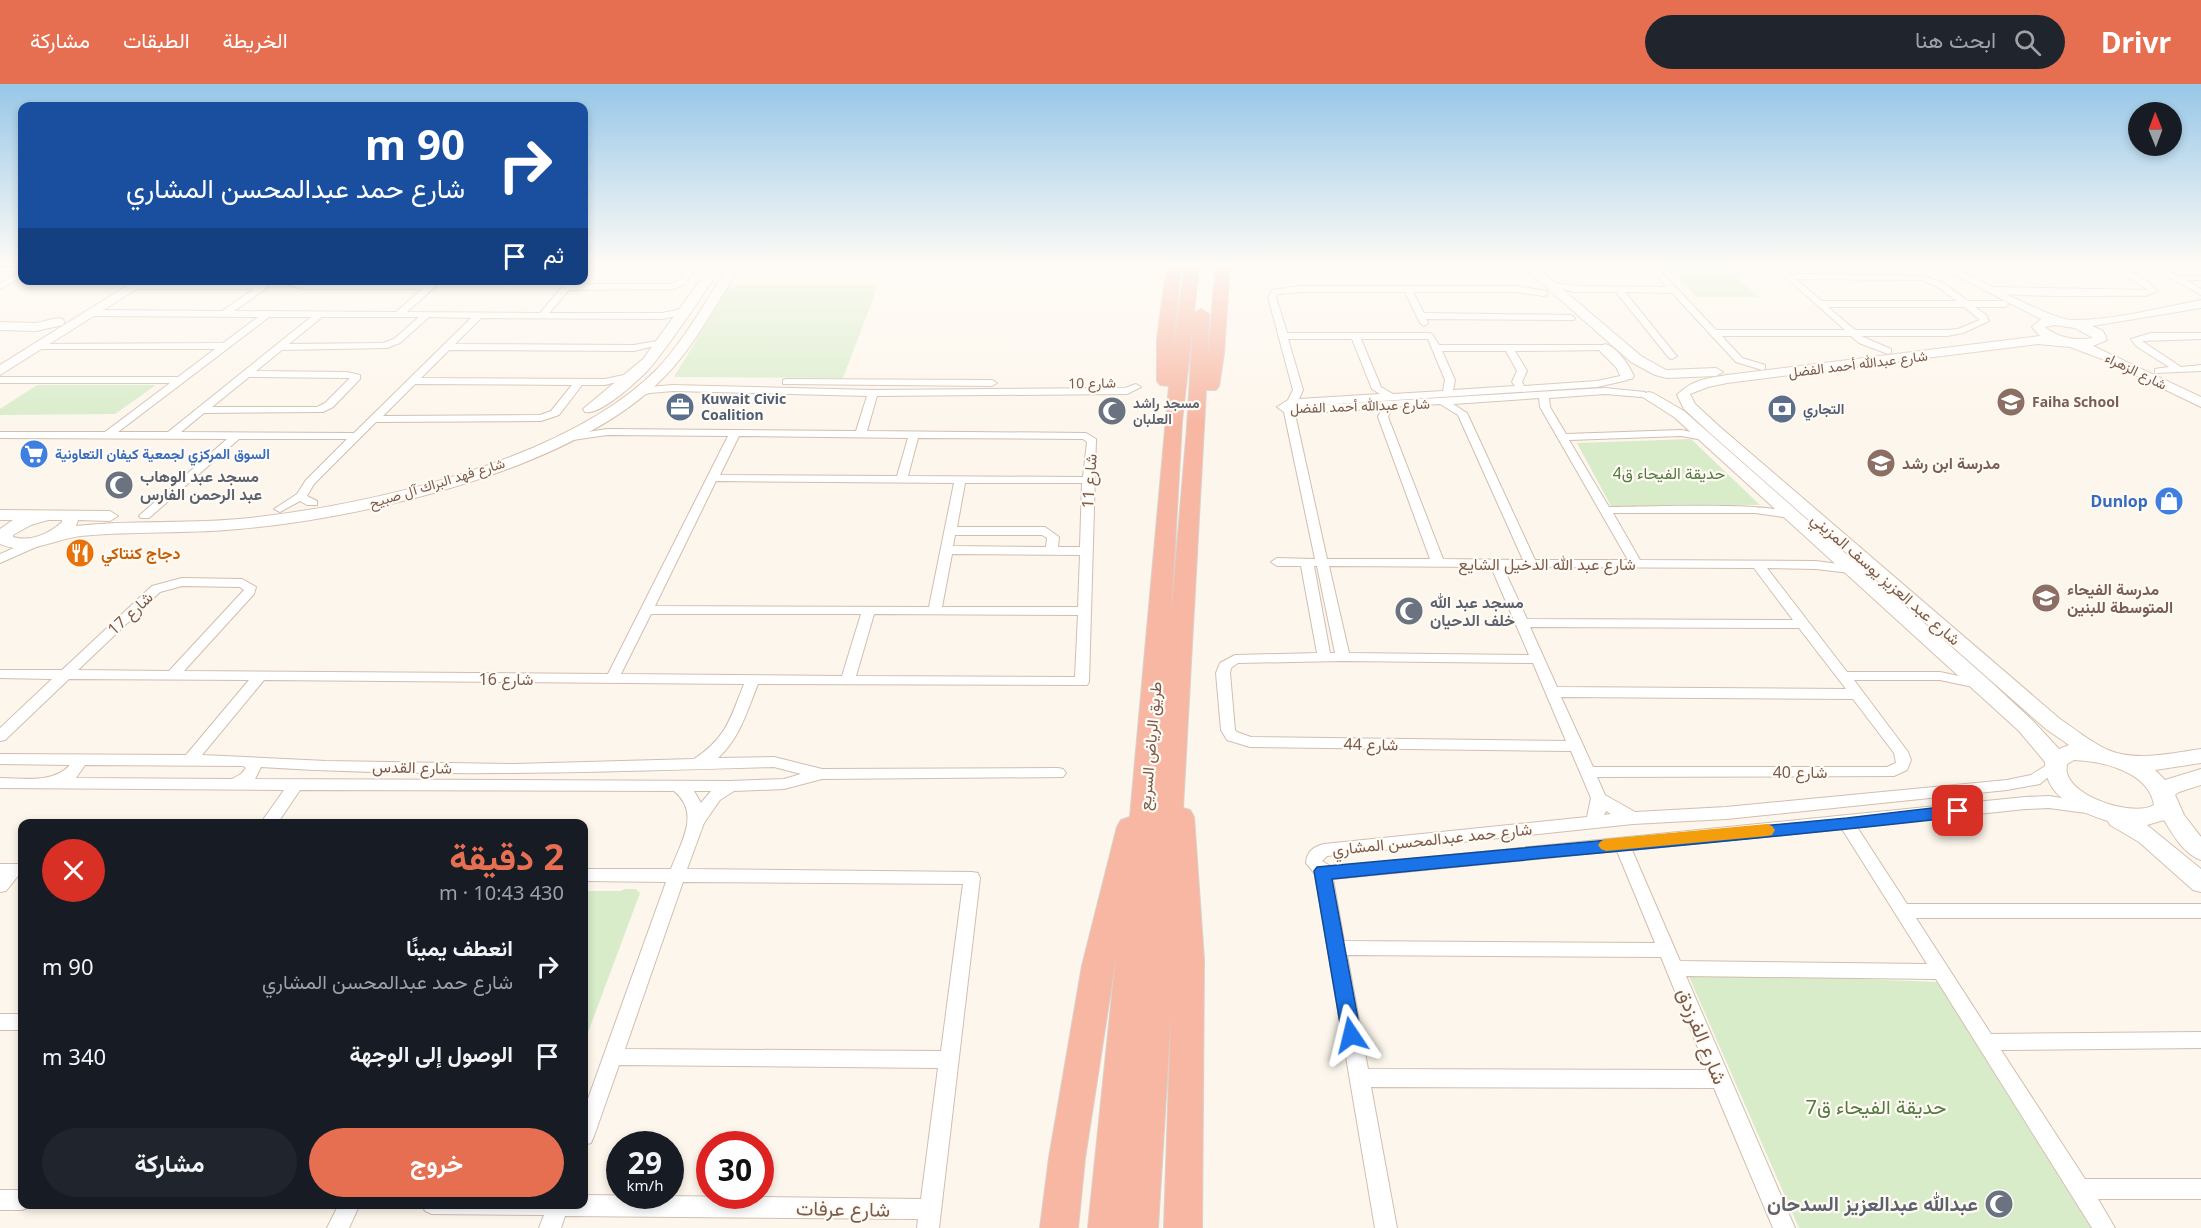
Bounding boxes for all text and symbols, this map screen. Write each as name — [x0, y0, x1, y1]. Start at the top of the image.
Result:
search box — [1645, 15, 2065, 69]
text: Drivr — [2101, 23, 2171, 61]
text: ابحث هنا — [1915, 24, 1996, 54]
text: مشاركة — [30, 26, 90, 54]
text: الطبقات — [123, 26, 190, 54]
text: الخريطة — [223, 26, 288, 54]
icon: search — [2011, 26, 2044, 59]
north arrow — [2128, 102, 2182, 156]
map controls — [2128, 102, 2182, 156]
text: 90 m — [365, 115, 465, 172]
icon: right — [486, 126, 564, 204]
text: شارع حمد عبدالمحسن المشاري — [126, 169, 465, 206]
text: ثم — [543, 239, 564, 269]
icon: arrive — [498, 240, 531, 273]
street label: شارع عبدالله أحمد الفضل — [1787, 346, 1929, 383]
street label: شارع الزهراء — [2101, 347, 2170, 395]
street label: شارع 10 — [1068, 373, 1116, 394]
school or university icon: Faiha School — [1995, 386, 2027, 418]
place label: Kuwait Civic Coalition — [701, 389, 786, 424]
office icon: Kuwait Civic Coalition — [664, 391, 696, 423]
place label: Faiha School — [2032, 392, 2119, 411]
place label: مسجد راشد العلبان — [1133, 393, 1200, 428]
bank icon: التجاري — [1766, 393, 1798, 425]
street label: شارع عبدالله أحمد الفضل — [1290, 394, 1430, 419]
mosque icon: مسجد راشد العلبان — [1096, 395, 1128, 427]
place label: التجاري — [1803, 399, 1844, 421]
supermarket icon: السوق المركزي لجمعية كيفان التعاونية — [18, 438, 50, 470]
place label: السوق المركزي لجمعية كيفان التعاونية — [55, 444, 270, 466]
school or university icon: مدرسة ابن رشد — [1865, 447, 1897, 479]
place label: مدرسة ابن رشد — [1902, 452, 2001, 474]
street label: شارع فهد البراك آل صبيح — [367, 453, 508, 514]
street label: شارع 11 — [1076, 453, 1103, 509]
park label: حديقة الفيحاء ق4 — [1613, 462, 1726, 484]
place label: مسجد عبد الوهاب عبد الرحمن الفارس — [140, 465, 262, 505]
mosque icon: مسجد عبد الوهاب عبد الرحمن الفارس — [103, 469, 135, 501]
shop icon: Dunlop — [2153, 485, 2185, 517]
place label: Dunlop — [2091, 490, 2148, 512]
street label: شارع عبد العزيز يوسف المزيني — [1805, 508, 1965, 652]
restaurant icon: دجاج كنتاكي — [64, 537, 96, 569]
place label: دجاج كنتاكي — [101, 542, 180, 567]
street label: شارع عبد الله الدخيل الشايع — [1458, 553, 1636, 576]
place label: مدرسة الفيحاء المتوسطة للبنين — [2067, 578, 2173, 618]
school or university icon: مدرسة الفيحاء المتوسطة للبنين — [2030, 582, 2062, 614]
street label: شارع 17 — [103, 586, 158, 640]
place label: مسجد عبد الله خلف الدحيان — [1430, 591, 1524, 631]
mosque icon: مسجد عبد الله خلف الدحيان — [1393, 595, 1425, 627]
street label: شارع 16 — [479, 668, 533, 691]
street label: طريق الرياض السريع — [1133, 681, 1168, 811]
street label: شارع 44 — [1343, 733, 1399, 756]
street label: شارع القدس — [372, 755, 452, 780]
street label: شارع 40 — [1773, 761, 1827, 784]
pin — [1932, 785, 1983, 836]
icon: arrive — [1941, 794, 1974, 827]
street label: شارع حمد عبدالمحسن المشاري — [1331, 818, 1533, 863]
text: 2 دقيقة — [449, 832, 564, 881]
button: close — [42, 839, 105, 902]
text: 430 m · 10:43 — [439, 879, 564, 906]
text: انعطف يمينًا — [406, 932, 513, 962]
icon: right — [531, 950, 564, 983]
text: 90 m — [42, 951, 93, 981]
text: شارع حمد عبدالمحسن المشاري — [262, 968, 513, 995]
street label: شارع الفرزدق — [1670, 984, 1734, 1088]
position arrow — [1319, 1003, 1383, 1067]
text: الوصول إلى الوجهة — [349, 1038, 513, 1068]
icon: arrive — [531, 1040, 564, 1073]
text: 340 m — [42, 1041, 106, 1071]
park label: حديقة الفيحاء ق7 — [1806, 1093, 1946, 1120]
button: مشاركة — [42, 1128, 297, 1197]
button: خروج — [309, 1128, 564, 1197]
speed limit sign: 30 — [696, 1131, 774, 1209]
text: 29 — [628, 1142, 662, 1183]
text: km/h — [627, 1175, 663, 1195]
mosque icon: عبدالله عبدالعزيز السدحان — [1983, 1188, 2015, 1220]
place label: عبدالله عبدالعزيز السدحان — [1767, 1190, 1978, 1217]
street label: شارع عرفات — [796, 1194, 890, 1224]

